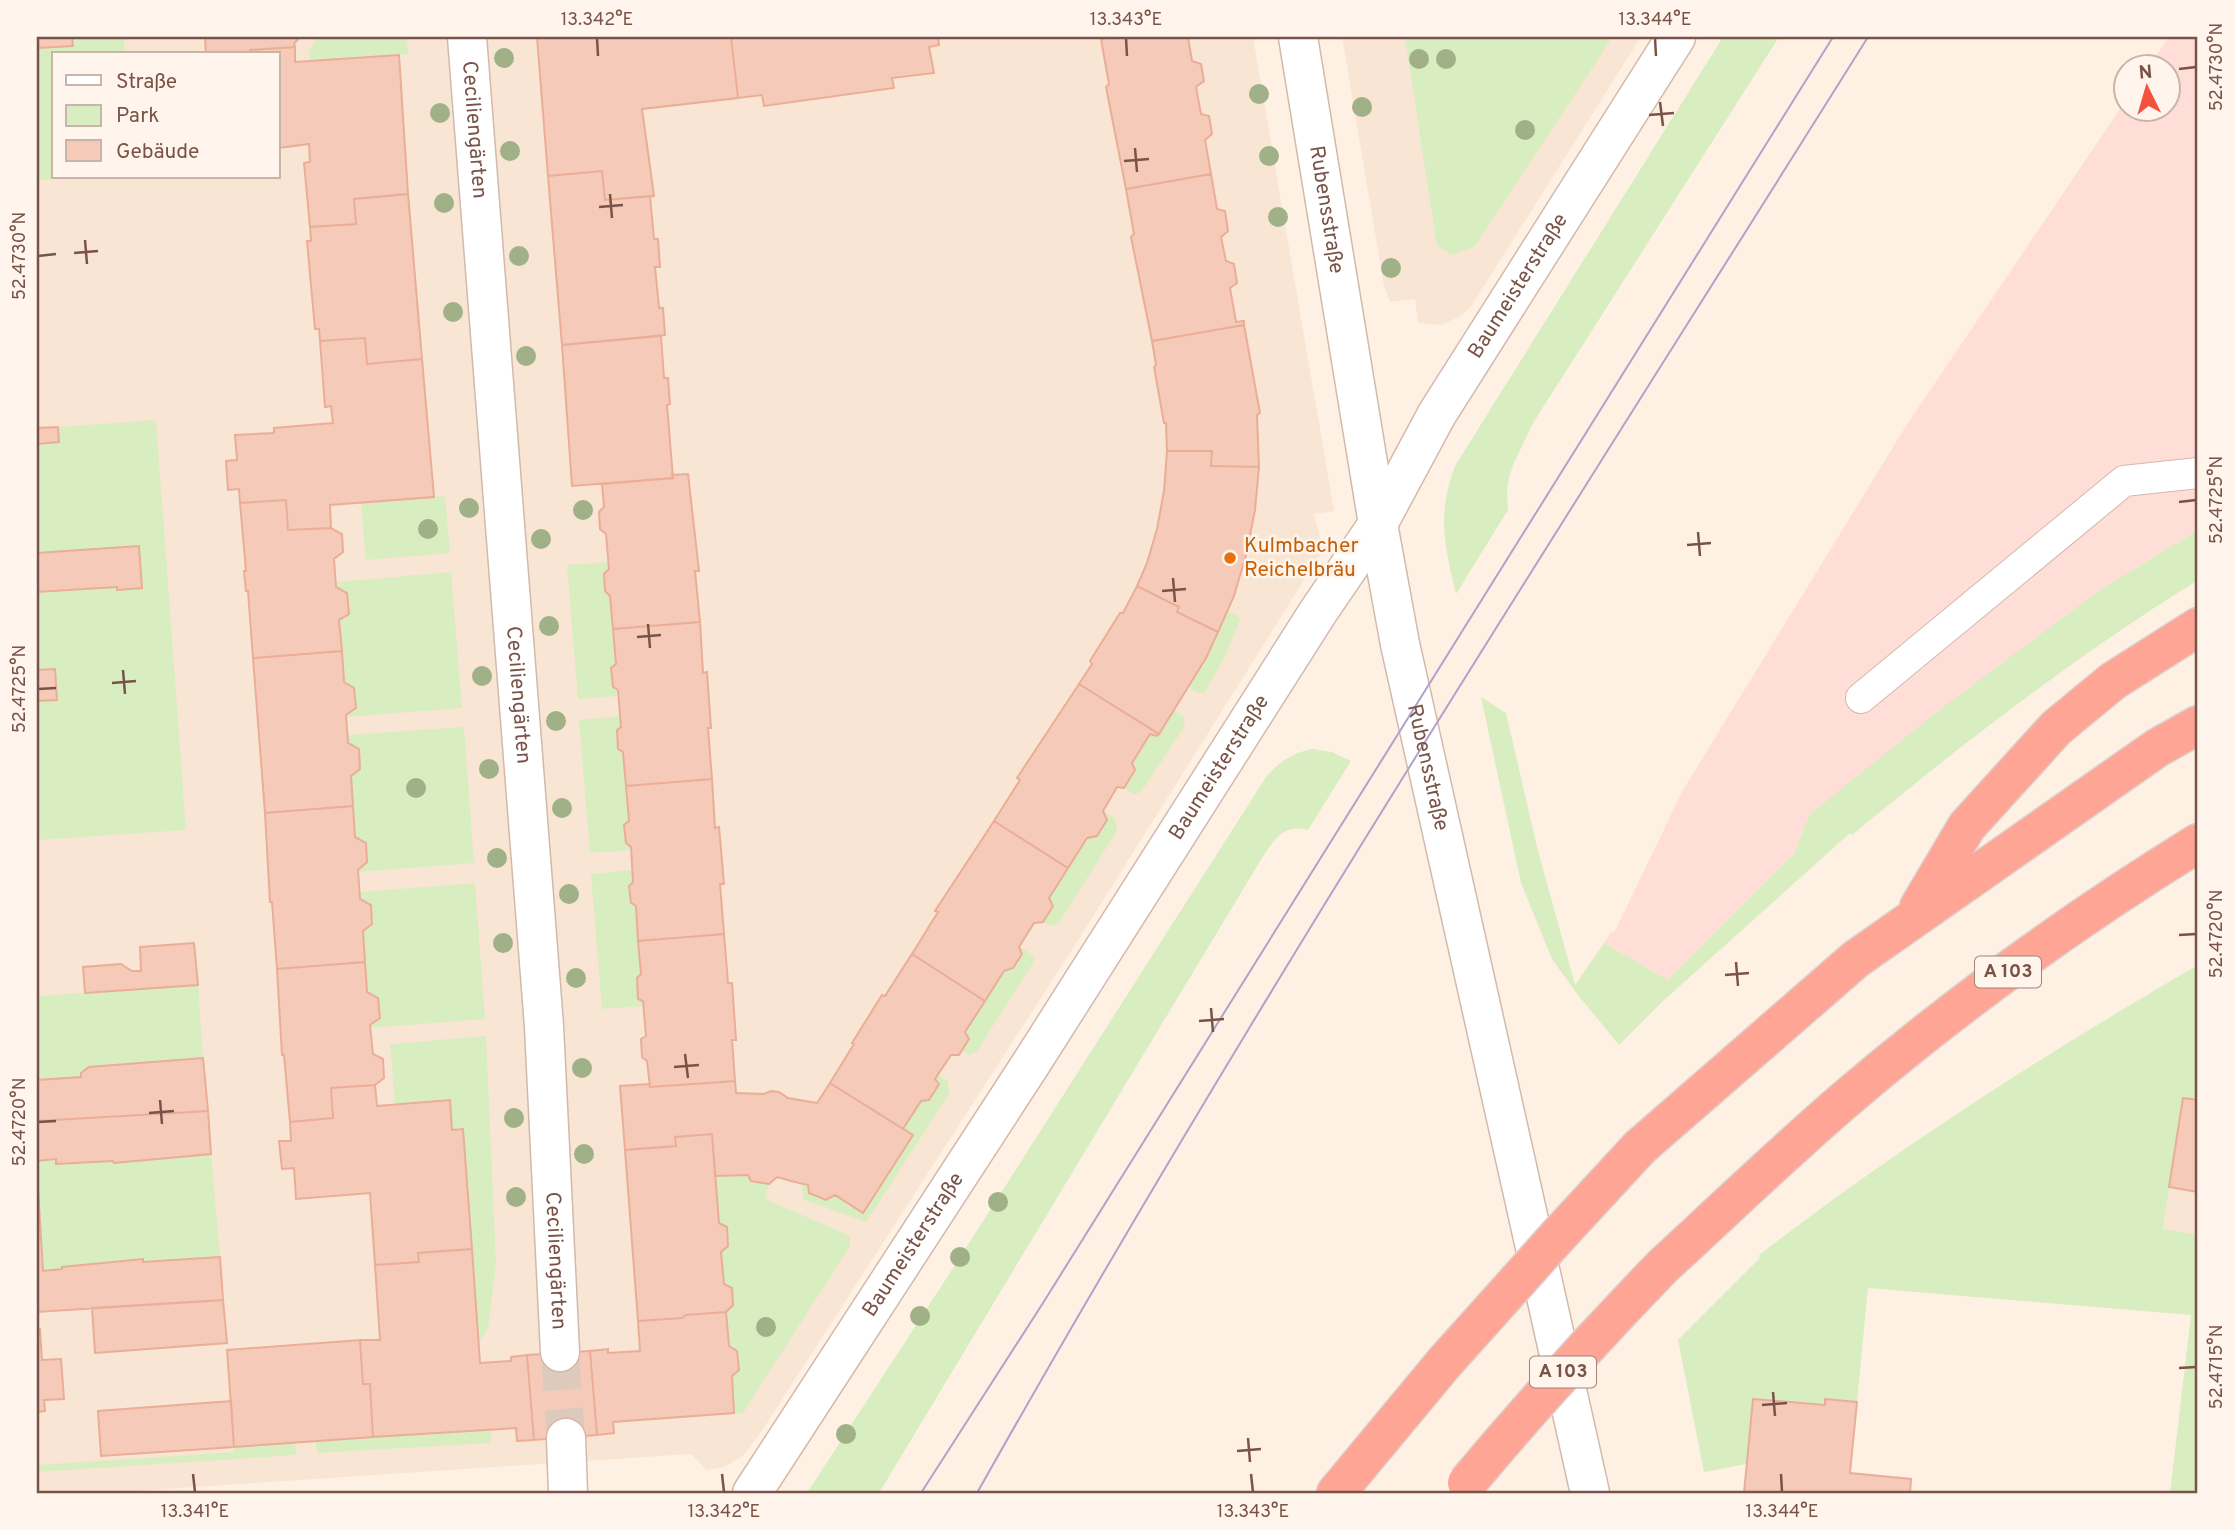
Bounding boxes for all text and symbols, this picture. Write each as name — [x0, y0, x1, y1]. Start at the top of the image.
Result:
text: 13.342°E — [561, 9, 633, 32]
text: 13.343°E — [1090, 9, 1162, 32]
text: 13.344°E — [1619, 9, 1691, 32]
text: 52.4730°N — [2206, 23, 2229, 111]
legend — [52, 52, 280, 178]
north arrow — [2112, 52, 2182, 122]
street label: Ceciliengärten — [455, 60, 493, 200]
text: N — [2138, 61, 2154, 86]
text: Straße — [116, 69, 177, 96]
text: Park — [116, 103, 159, 130]
text: Gebäude — [116, 139, 199, 166]
street label: Rubensstraße — [1303, 144, 1350, 276]
street label: Baumeisterstraße — [1462, 208, 1574, 364]
text: 52.4730°N — [9, 212, 32, 300]
text: 52.4725°N — [2206, 456, 2229, 544]
place label: Kulmbacher Reichelbräu — [1244, 533, 1359, 584]
marker: Kulmbacher Reichelbräu — [1222, 550, 1238, 566]
street label: Ceciliengärten — [499, 625, 537, 765]
text: 52.4725°N — [9, 645, 32, 733]
street label: Baumeisterstraße — [1163, 690, 1275, 845]
street label: Rubensstraße — [1400, 701, 1455, 833]
text: 52.4720°N — [2206, 890, 2229, 978]
road number: A 103 — [1975, 956, 2041, 988]
text: 52.4720°N — [9, 1078, 32, 1166]
street label: Baumeisterstraße — [856, 1167, 970, 1322]
street label: Ceciliengärten — [539, 1191, 572, 1330]
text: 52.4715°N — [2206, 1325, 2229, 1409]
road number: A 103 — [1530, 1356, 1596, 1388]
text: 13.341°E — [161, 1501, 229, 1524]
text: 13.342°E — [688, 1501, 760, 1524]
text: 13.343°E — [1217, 1501, 1289, 1524]
text: 13.344°E — [1746, 1501, 1818, 1524]

